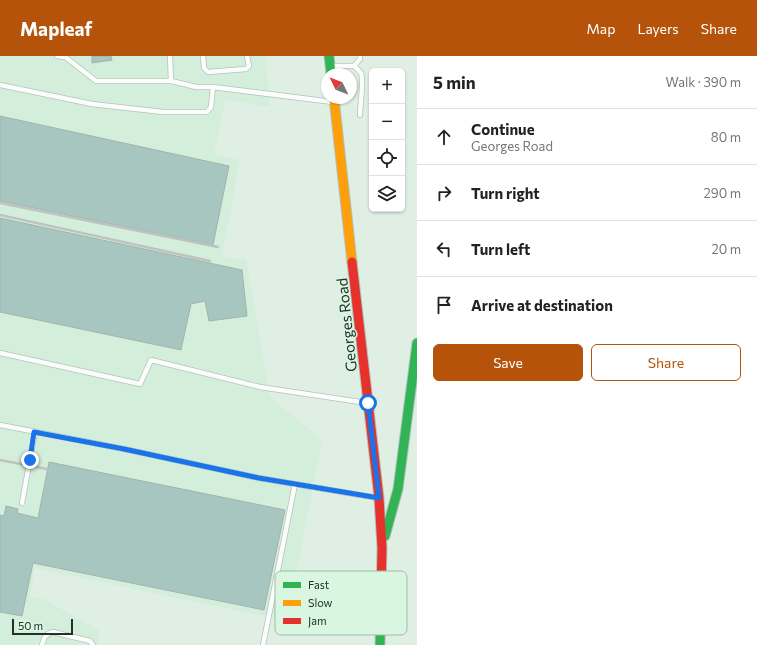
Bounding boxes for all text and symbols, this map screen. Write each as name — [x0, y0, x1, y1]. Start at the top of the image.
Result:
text: Mapleaf — [20, 17, 92, 40]
text: Map — [587, 20, 615, 37]
text: Layers — [637, 20, 679, 37]
text: Share — [701, 20, 737, 37]
north arrow — [321, 68, 357, 104]
map controls — [369, 68, 405, 212]
button: + — [369, 68, 405, 104]
text: 5 min — [433, 72, 476, 93]
text: Walk · 390 m — [666, 74, 741, 90]
button: − — [369, 104, 405, 140]
text: Continue — [471, 120, 535, 138]
icon: ahead — [433, 126, 455, 148]
text: 80 m — [711, 129, 741, 145]
text: Georges Road — [471, 138, 553, 154]
button: locate — [369, 140, 405, 176]
button: layers — [369, 176, 405, 212]
icon: right — [433, 182, 455, 204]
text: Turn right — [471, 184, 540, 202]
text: 290 m — [704, 185, 741, 201]
icon: left — [433, 238, 455, 260]
text: Turn left — [471, 240, 530, 258]
text: 20 m — [712, 241, 741, 257]
street label: Georges Road — [332, 277, 360, 373]
icon: arrive — [433, 294, 455, 316]
text: Arrive at destination — [471, 296, 613, 314]
button: Save — [433, 344, 583, 381]
button: Share — [591, 344, 741, 381]
route start — [359, 394, 377, 412]
route end — [21, 451, 39, 469]
legend — [275, 571, 407, 635]
text: Fast — [308, 578, 330, 591]
text: Slow — [308, 596, 333, 609]
text: Jam — [308, 614, 327, 628]
scale bar — [12, 617, 73, 636]
text: 50 m — [18, 619, 43, 632]

